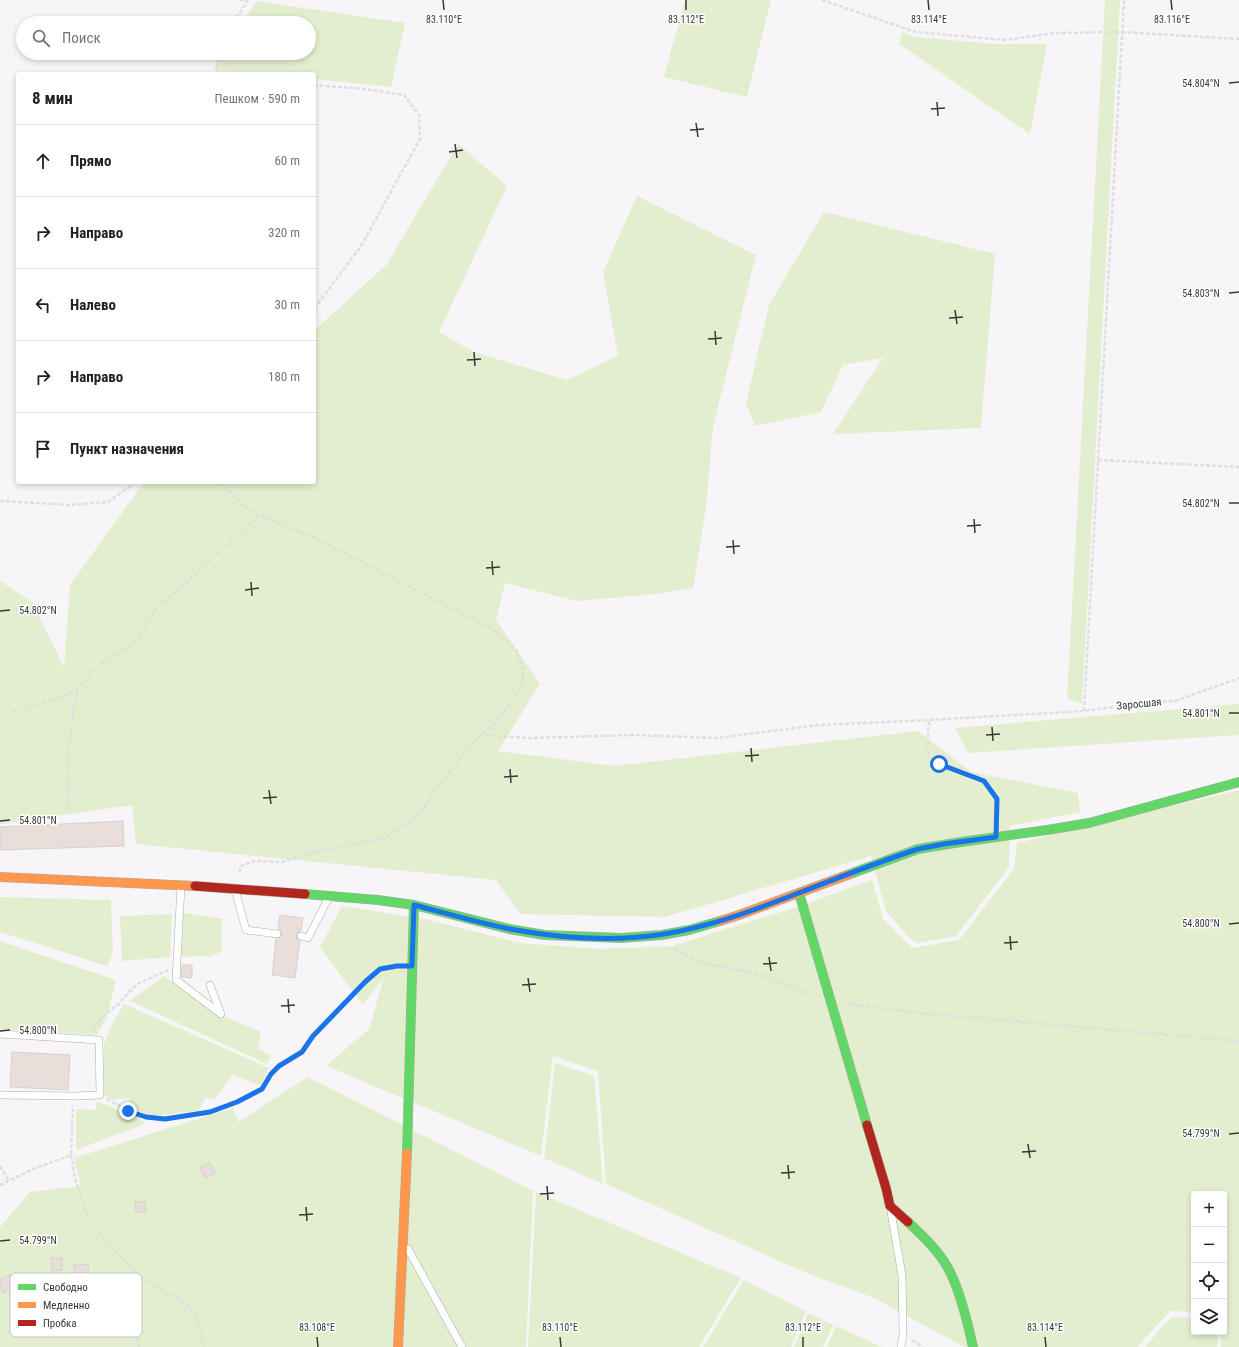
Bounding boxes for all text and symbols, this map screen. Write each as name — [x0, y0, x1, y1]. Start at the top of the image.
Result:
text: 83.110°E — [426, 14, 462, 25]
text: 83.112°E — [668, 14, 704, 25]
text: 83.114°E — [911, 14, 947, 25]
text: 83.116°E — [1154, 14, 1190, 25]
search box — [16, 16, 316, 60]
icon: search — [30, 27, 52, 49]
text: Поиск — [62, 29, 101, 47]
text: 54.804°N — [1182, 78, 1220, 89]
text: 8 мин — [32, 88, 73, 108]
text: Пешком · 590 m — [214, 91, 300, 106]
icon: ahead — [32, 150, 54, 172]
text: Прямо — [70, 152, 111, 170]
text: 60 m — [274, 153, 300, 168]
icon: right — [32, 222, 54, 244]
text: Направо — [70, 224, 123, 242]
text: 320 m — [268, 225, 300, 240]
text: 54.803°N — [1182, 288, 1220, 299]
icon: left — [32, 294, 54, 316]
text: Налево — [70, 296, 116, 314]
text: 30 m — [274, 297, 300, 312]
icon: right — [32, 366, 54, 388]
text: Направо — [70, 368, 123, 386]
text: 180 m — [268, 369, 300, 384]
icon: arrive — [32, 438, 54, 460]
text: Пункт назначения — [70, 440, 184, 458]
text: 54.802°N — [1182, 498, 1220, 509]
text: 54.802°N — [19, 605, 57, 616]
street label: Заросшая — [1116, 695, 1162, 713]
text: 54.801°N — [1182, 708, 1220, 719]
route start — [930, 755, 948, 773]
text: 54.801°N — [19, 815, 57, 826]
text: 54.800°N — [1182, 918, 1220, 929]
text: 54.800°N — [19, 1025, 57, 1036]
route end — [119, 1102, 137, 1120]
text: 54.799°N — [1182, 1128, 1220, 1139]
map controls — [1191, 1191, 1227, 1335]
button: + — [1191, 1191, 1227, 1227]
button: − — [1191, 1227, 1227, 1263]
text: 54.799°N — [19, 1235, 57, 1246]
button: locate — [1191, 1263, 1227, 1299]
legend — [10, 1273, 142, 1337]
text: Свободно — [43, 1281, 88, 1294]
text: Медленно — [43, 1299, 90, 1312]
button: layers — [1191, 1299, 1227, 1335]
text: Пробка — [43, 1317, 77, 1330]
text: 83.108°E — [299, 1322, 335, 1333]
text: 83.110°E — [542, 1322, 578, 1333]
text: 83.112°E — [785, 1322, 821, 1333]
text: 83.114°E — [1027, 1322, 1063, 1333]

